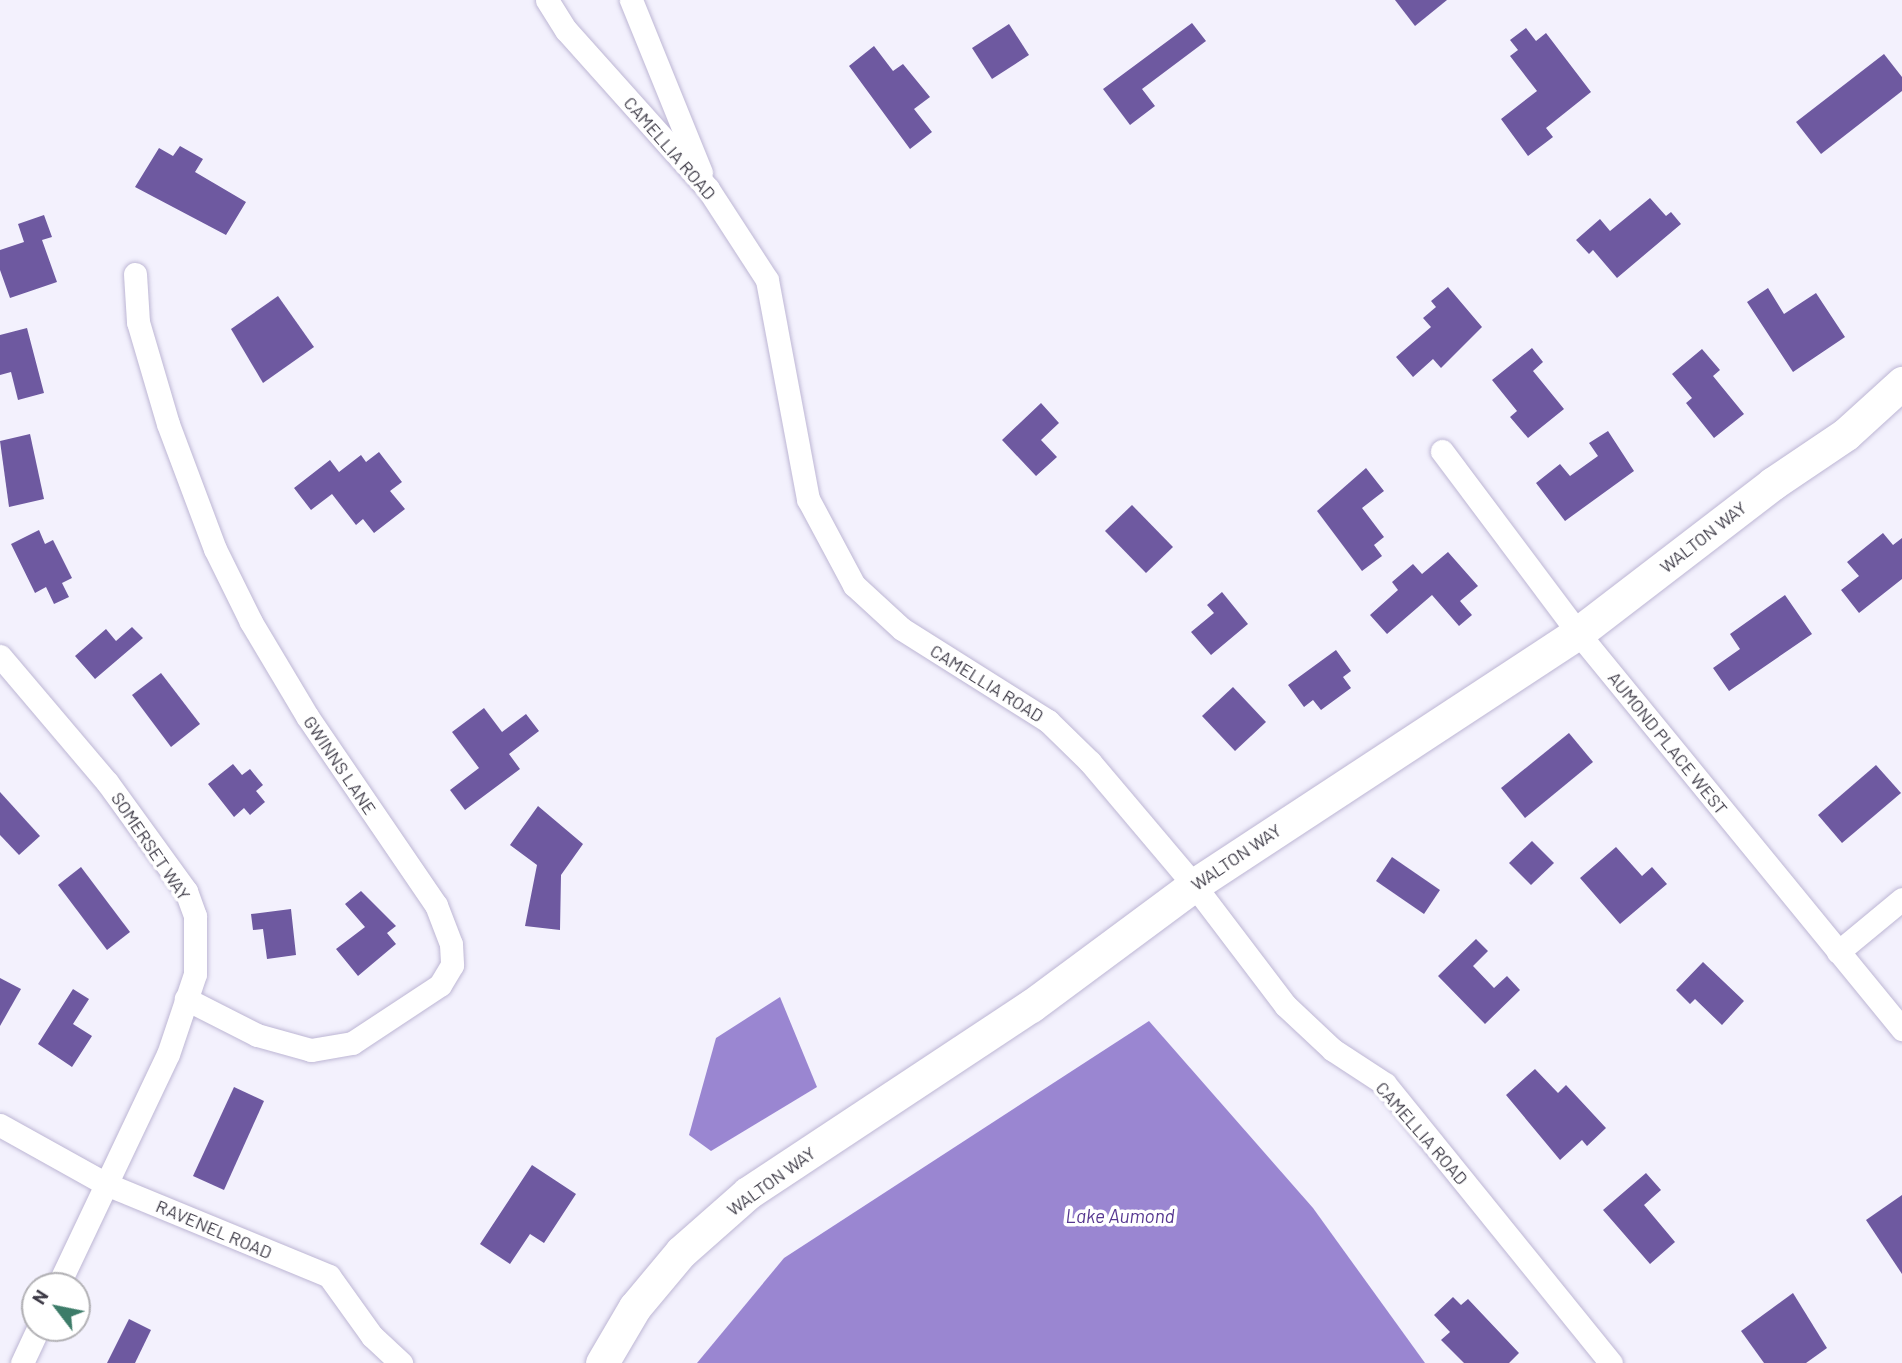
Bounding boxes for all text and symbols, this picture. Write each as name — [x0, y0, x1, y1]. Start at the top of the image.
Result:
street label: CAMELLIA ROAD — [619, 92, 721, 204]
street label: WALTON WAY — [1655, 496, 1751, 578]
street label: CAMELLIA ROAD — [926, 640, 1048, 726]
street label: AUMOND PLACE WEST — [1604, 667, 1732, 819]
street label: GWINNS LANE — [299, 712, 381, 818]
street label: SOMERSET WAY — [107, 788, 195, 904]
street label: WALTON WAY — [1187, 819, 1285, 895]
street label: CAMELLIA ROAD — [1371, 1077, 1473, 1189]
street label: WALTON WAY — [723, 1142, 819, 1220]
street label: RAVENEL ROAD — [153, 1195, 275, 1263]
water label: Lake Aumond — [1065, 1205, 1175, 1227]
north arrow — [21, 1272, 91, 1342]
text: N — [26, 1285, 53, 1308]

